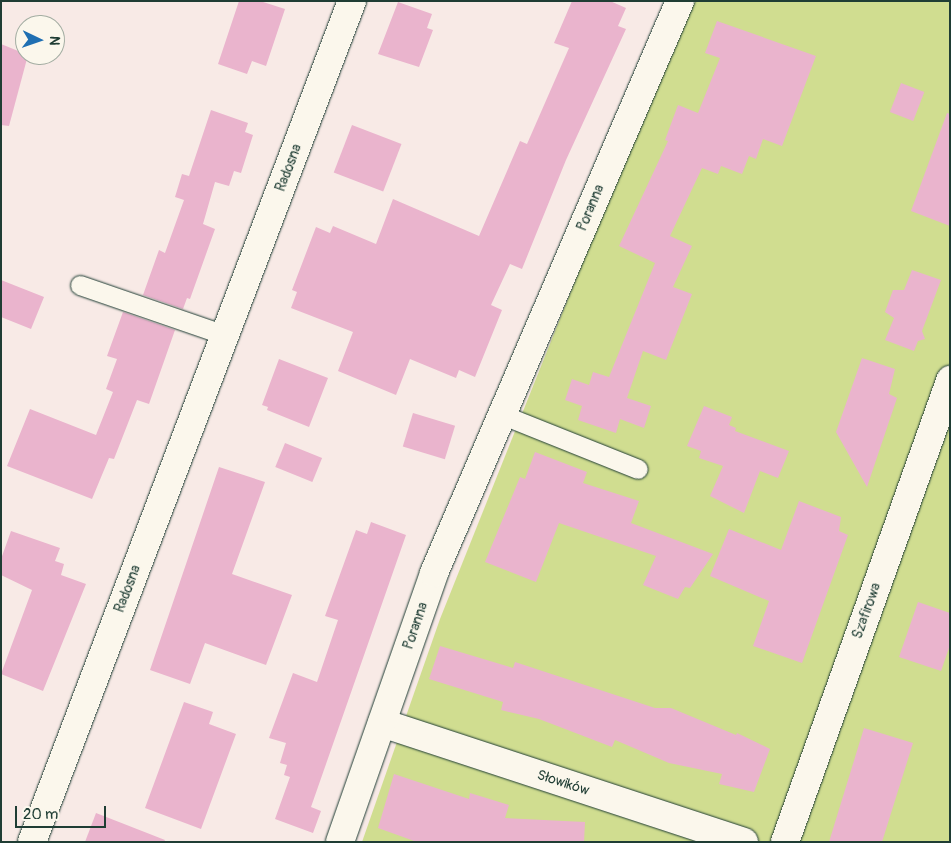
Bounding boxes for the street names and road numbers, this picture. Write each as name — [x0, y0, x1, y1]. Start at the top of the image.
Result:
street label: Radosna — [272, 142, 306, 194]
street label: Poranna — [574, 182, 608, 234]
street label: Radosna — [111, 563, 145, 615]
street label: Szafirowa — [849, 581, 885, 641]
street label: Poranna — [400, 600, 432, 652]
street label: Słowików — [535, 767, 591, 799]

